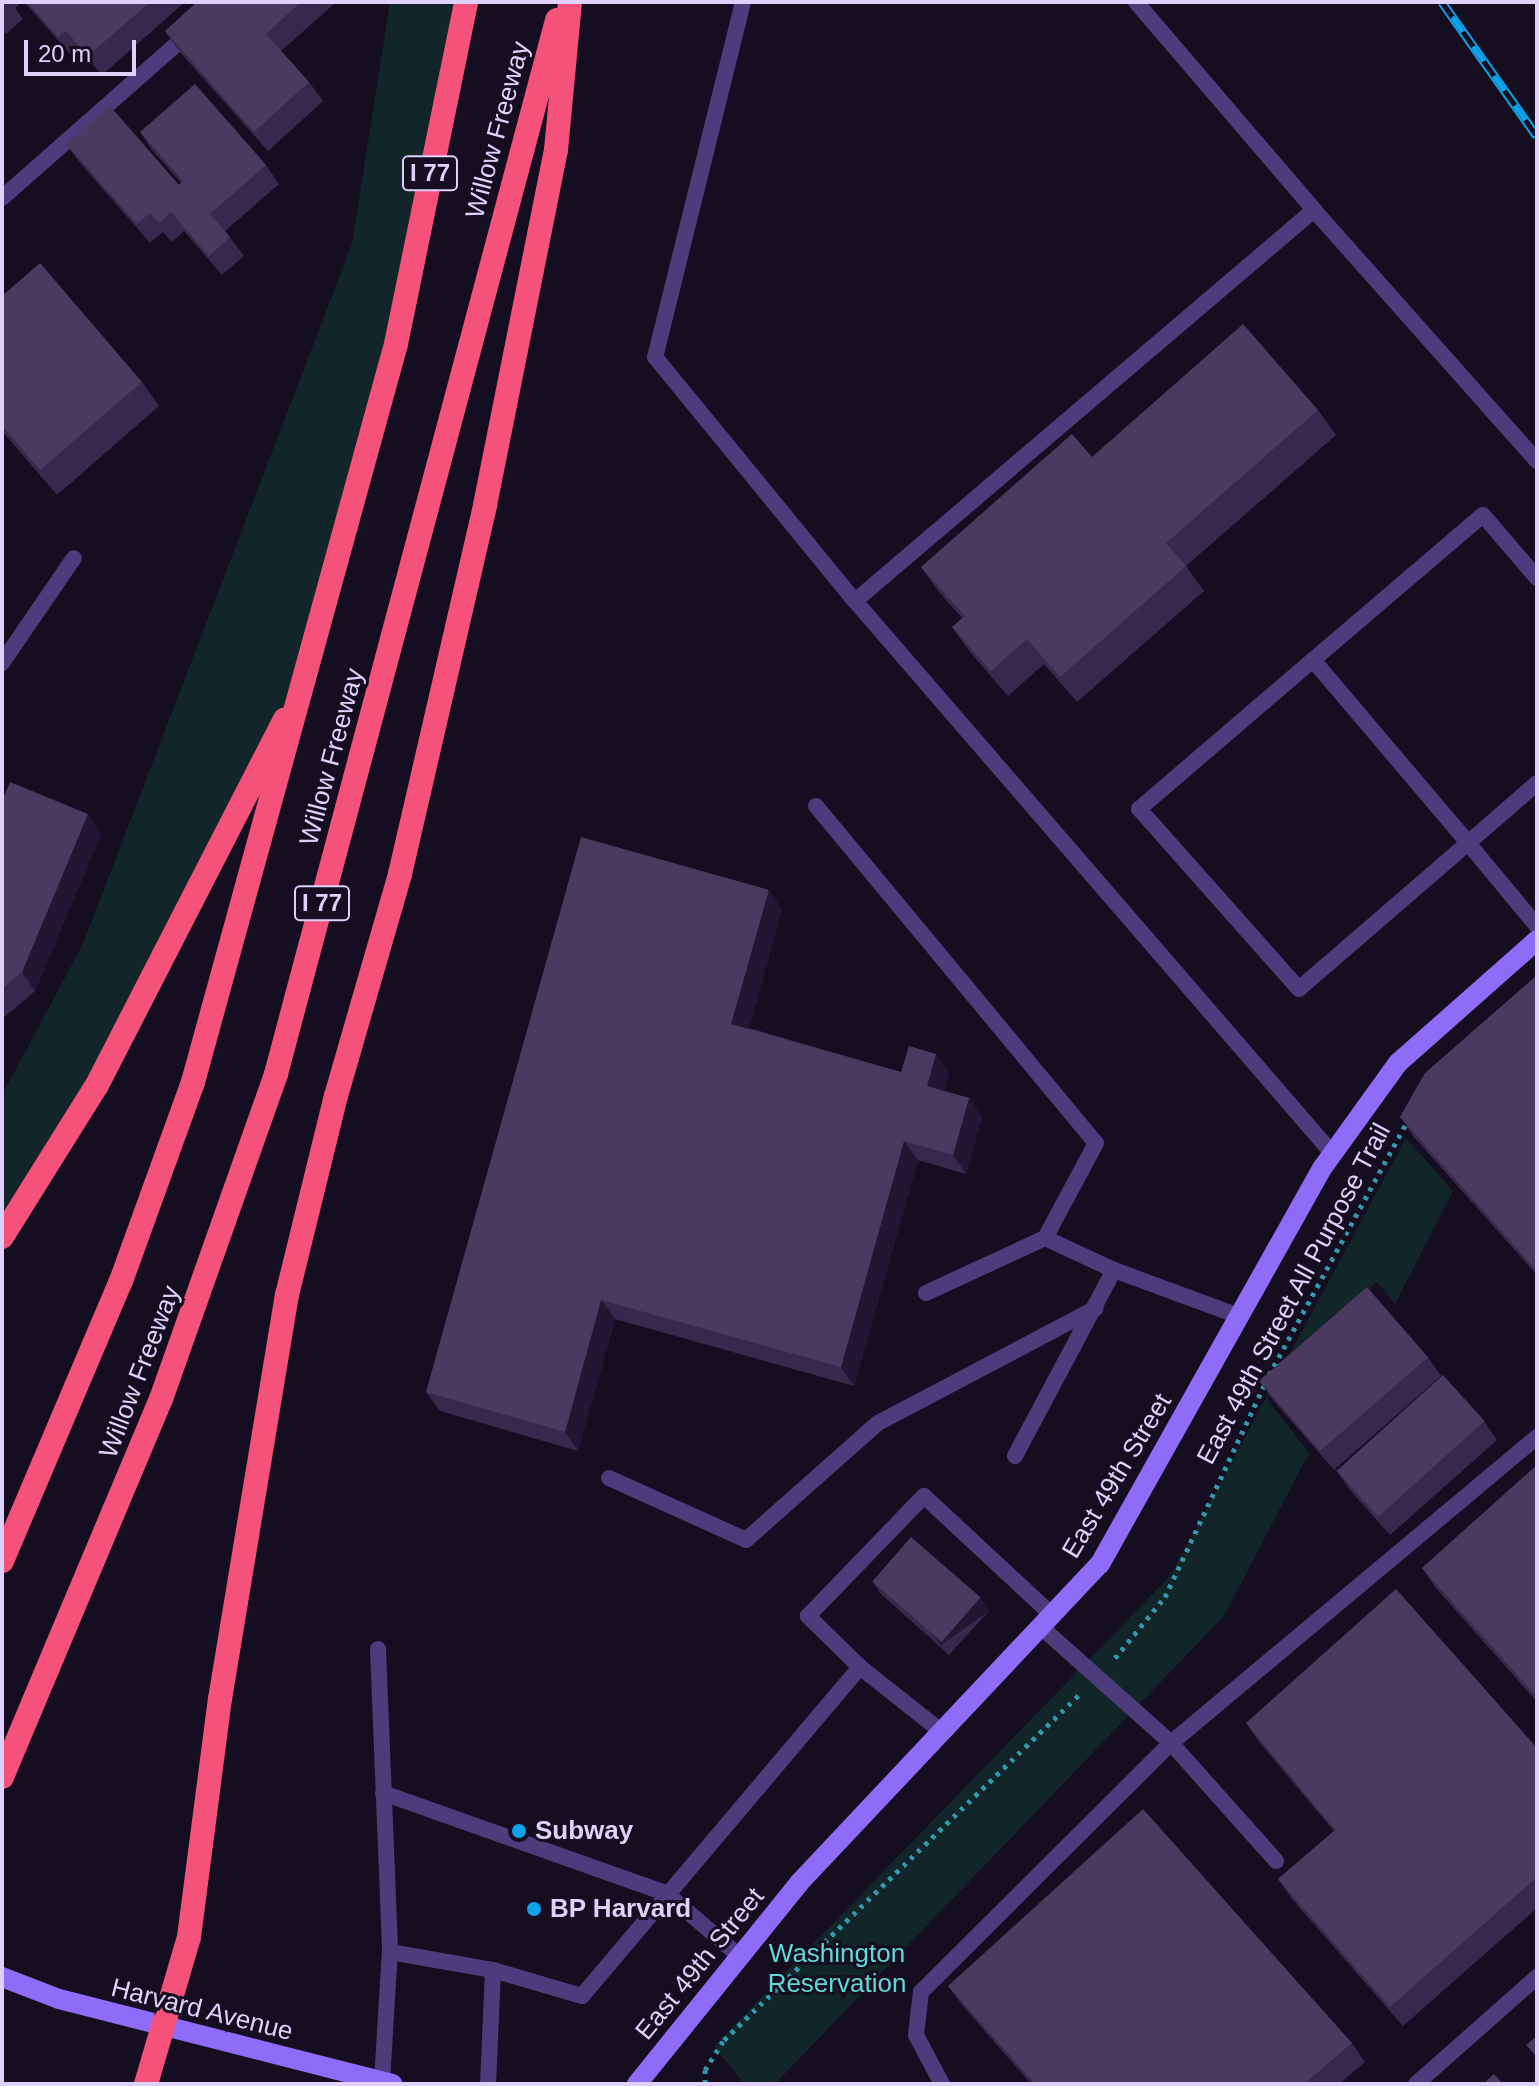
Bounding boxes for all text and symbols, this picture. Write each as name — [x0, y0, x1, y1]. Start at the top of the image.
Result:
scale bar — [28, 24, 140, 74]
street label: Willow Freeway — [459, 38, 537, 222]
text: 20 m — [38, 40, 91, 67]
road number: I 77 — [400, 153, 460, 193]
street label: Willow Freeway — [293, 665, 371, 849]
road number: I 77 — [292, 883, 352, 923]
street label: East 49th Street All Purpose Trail — [1190, 1117, 1398, 1471]
street label: Willow Freeway — [93, 1281, 187, 1463]
street label: East 49th Street — [1056, 1388, 1178, 1564]
place label: Subway — [535, 1815, 633, 1847]
marker: Subway — [510, 1822, 528, 1840]
street label: East 49th Street — [629, 1882, 771, 2046]
place label: BP Harvard — [550, 1893, 692, 1925]
marker: BP Harvard — [525, 1900, 543, 1918]
park label: Washington Reservation — [768, 1938, 906, 2000]
street label: Harvard Avenue — [107, 1972, 297, 2048]

